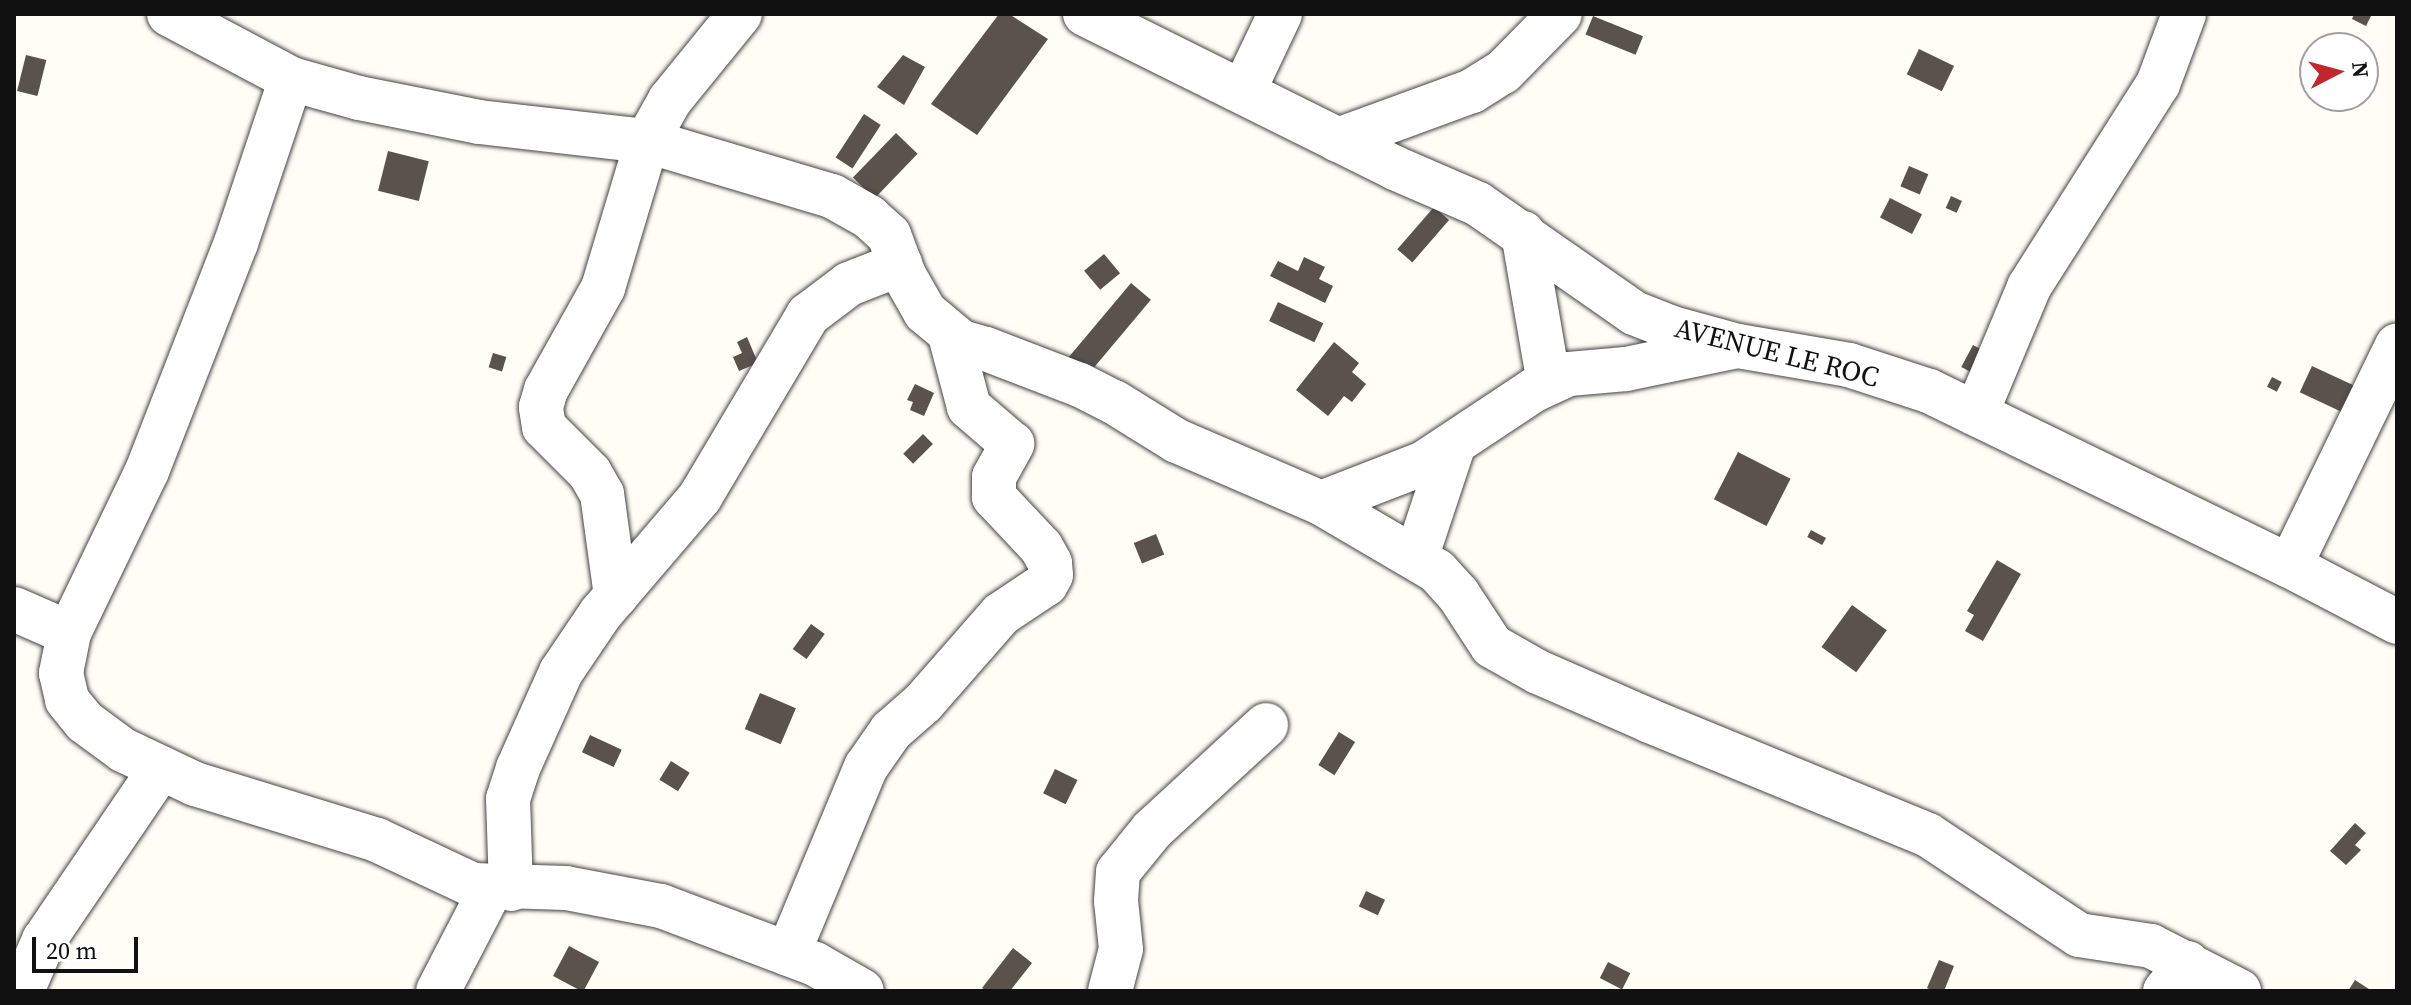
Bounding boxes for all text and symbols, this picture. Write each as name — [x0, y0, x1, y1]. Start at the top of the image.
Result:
north arrow — [2299, 32, 2379, 112]
text: N — [2345, 60, 2377, 79]
street label: AVENUE LE ROC — [1671, 310, 1883, 394]
scale bar — [36, 921, 142, 971]
text: 20 m — [46, 934, 97, 967]

